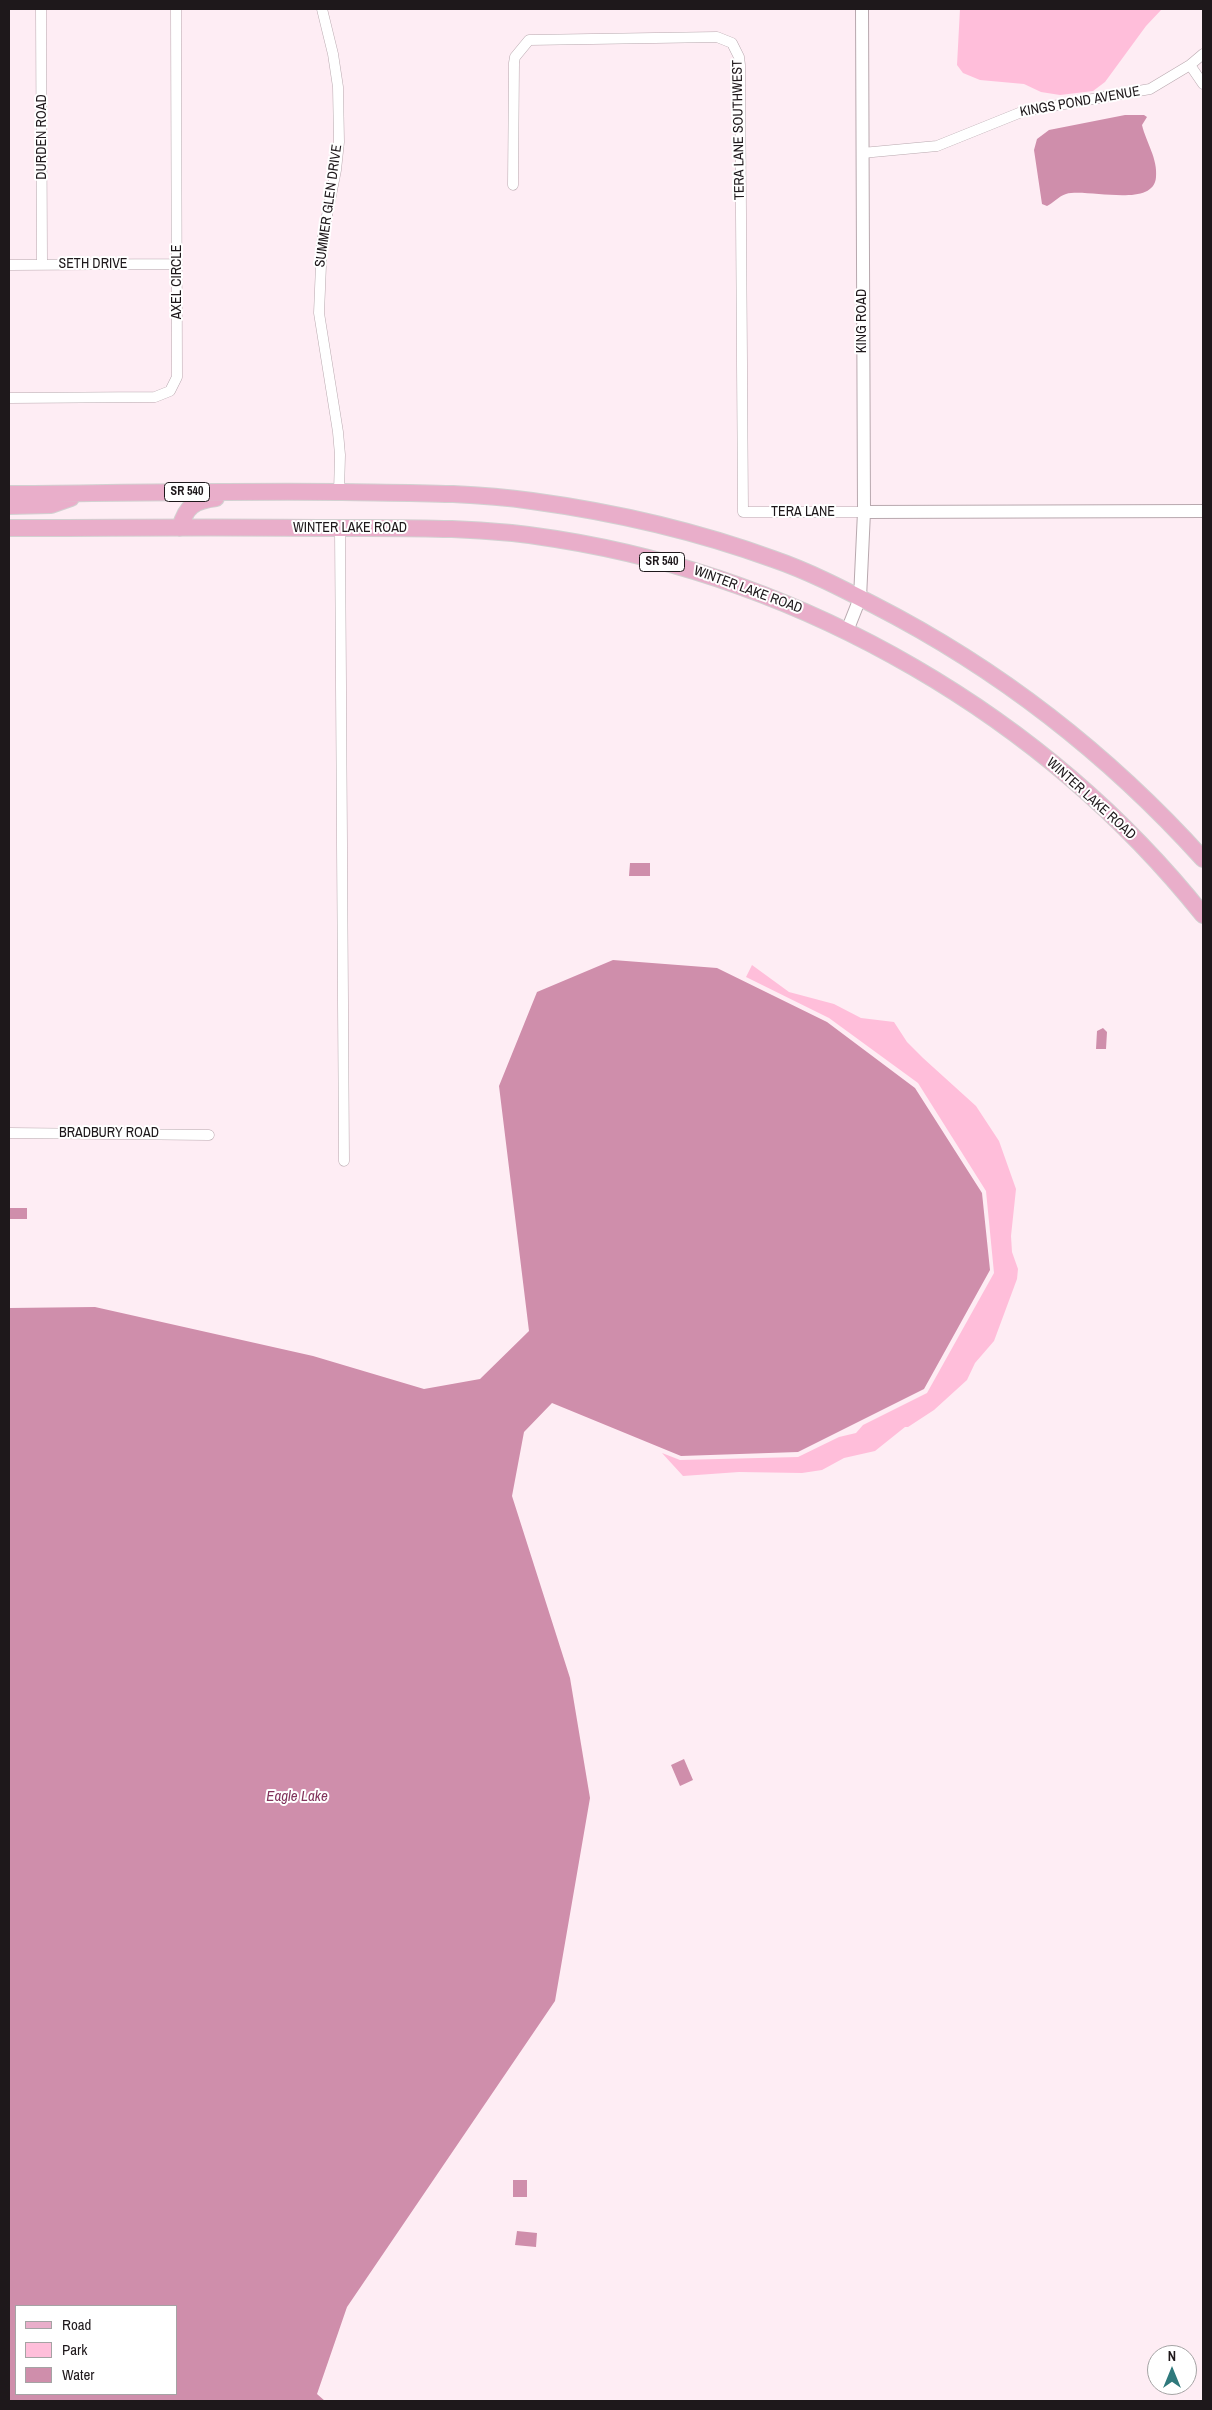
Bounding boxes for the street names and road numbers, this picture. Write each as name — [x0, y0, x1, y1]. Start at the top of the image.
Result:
street label: TERA LANE SOUTHWEST — [729, 60, 749, 200]
street label: KINGS POND AVENUE — [1019, 83, 1141, 121]
street label: DURDEN ROAD — [34, 94, 50, 180]
street label: SUMMER GLEN DRIVE — [312, 144, 346, 268]
street label: AXEL CIRCLE — [169, 245, 185, 319]
street label: SETH DRIVE — [59, 256, 127, 272]
street label: KING ROAD — [854, 289, 870, 353]
road number: SR 540 — [164, 482, 210, 502]
street label: TERA LANE — [771, 504, 835, 520]
street label: WINTER LAKE ROAD — [293, 520, 407, 536]
road number: SR 540 — [640, 552, 684, 572]
street label: WINTER LAKE ROAD — [691, 563, 805, 617]
street label: WINTER LAKE ROAD — [1043, 755, 1139, 843]
street label: BRADBURY ROAD — [59, 1125, 159, 1141]

